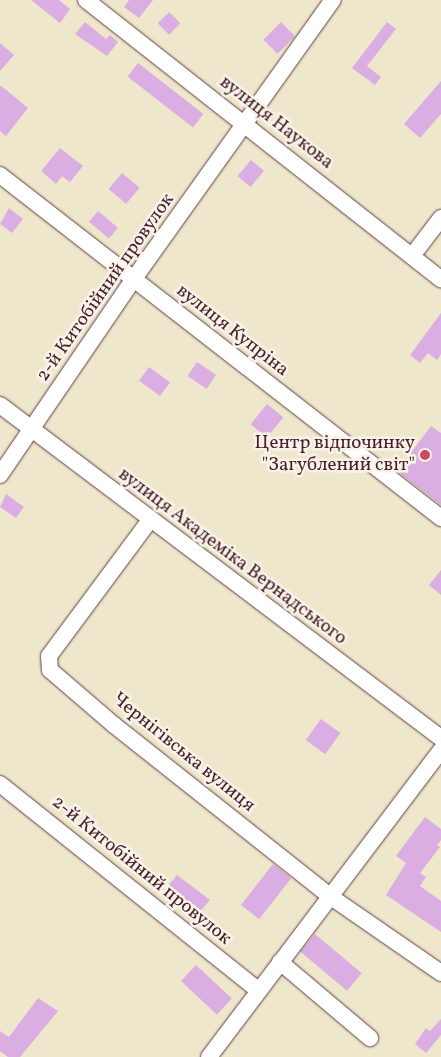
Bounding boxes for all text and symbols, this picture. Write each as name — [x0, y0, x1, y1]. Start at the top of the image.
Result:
street label: вулиця Наукова — [215, 71, 337, 175]
street label: 2-й Китобійний провулок — [32, 189, 180, 387]
street label: вулиця Купріна — [171, 280, 293, 382]
place label: Центр відпочинку "Загублений світ" — [254, 433, 415, 477]
marker: Центр відпочинку "Загублений світ" — [419, 449, 431, 461]
street label: вулиця Академіка Вернадського — [113, 464, 351, 650]
street label: Чернігівська вулиця — [107, 688, 259, 818]
street label: 2-й Китобійний провулок — [47, 791, 235, 951]

